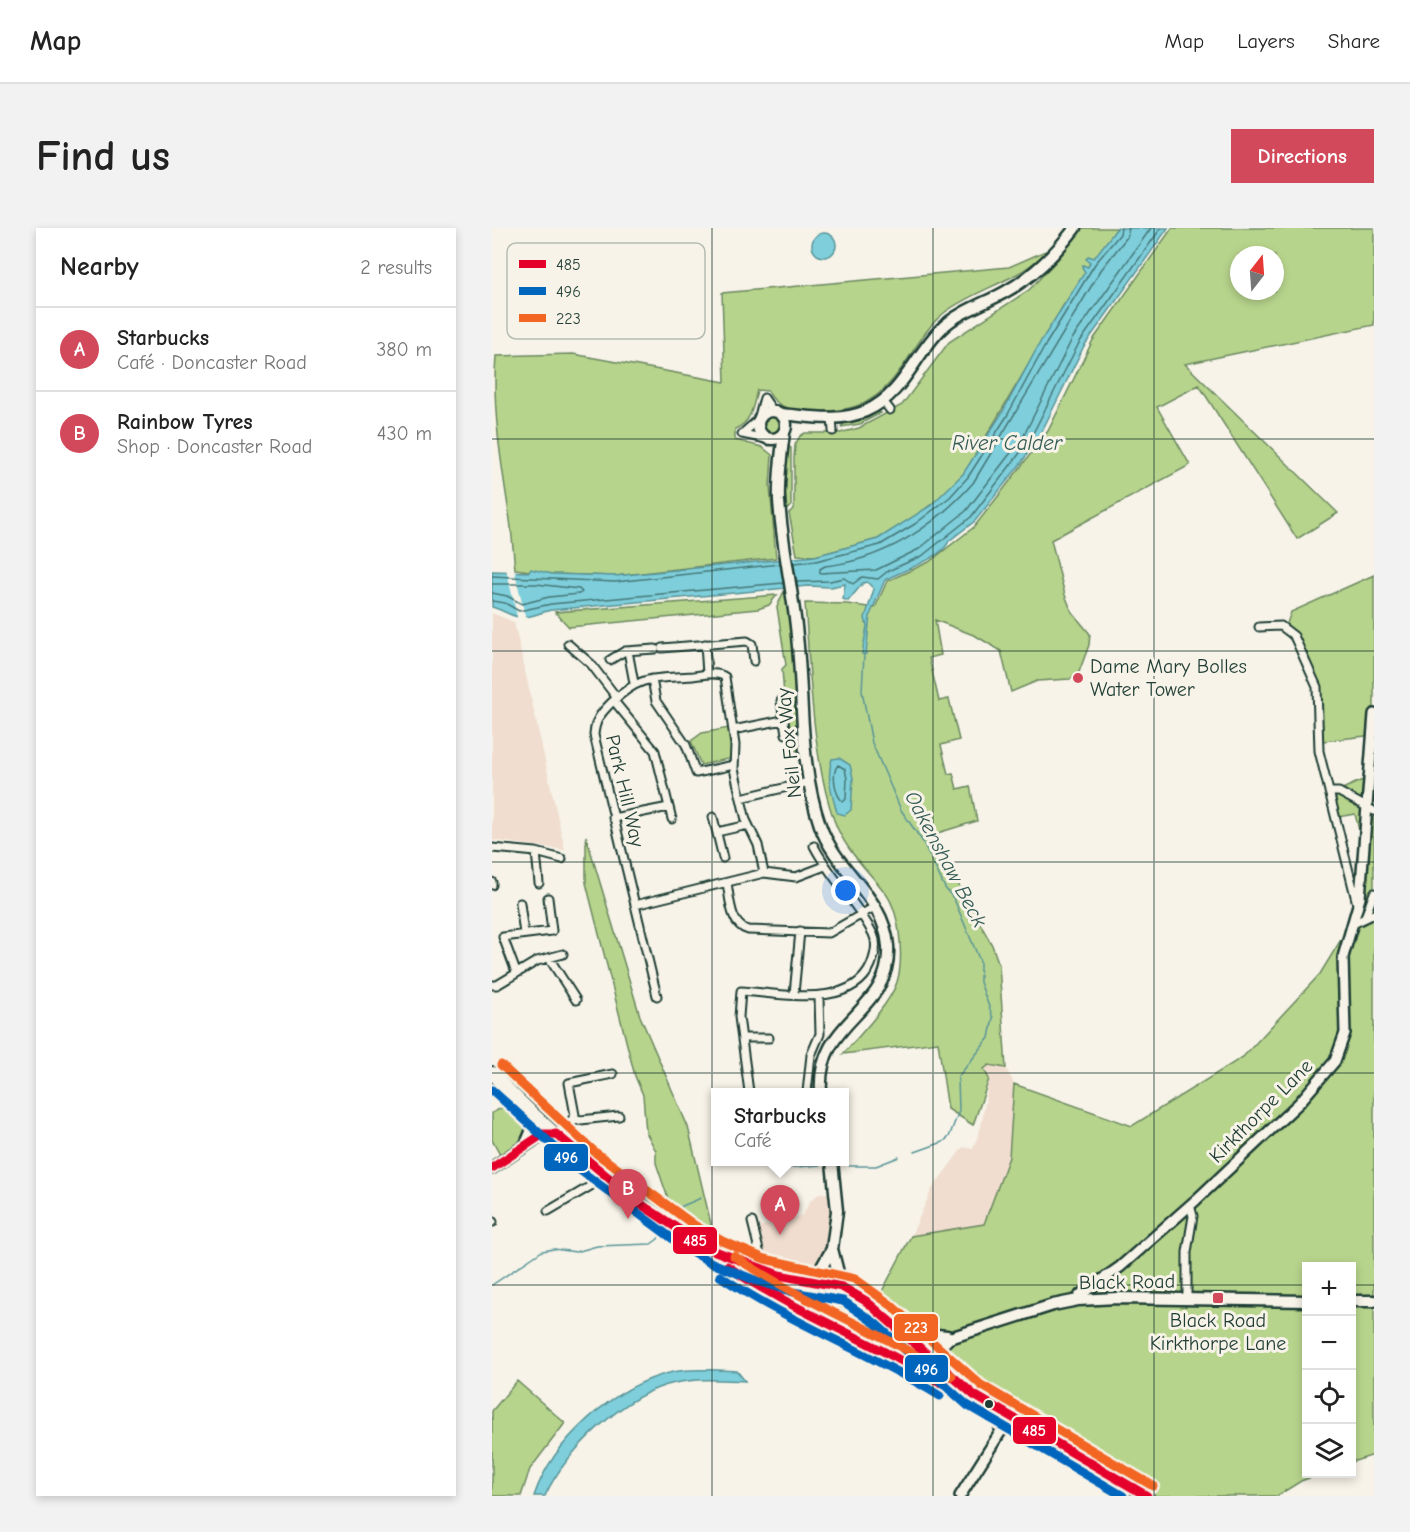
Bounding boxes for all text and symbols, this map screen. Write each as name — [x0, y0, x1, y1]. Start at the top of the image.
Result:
text: Map — [30, 25, 81, 57]
text: Map — [1165, 29, 1204, 53]
text: Layers — [1237, 29, 1295, 53]
text: Share — [1328, 29, 1380, 53]
button: Directions — [1231, 129, 1374, 183]
text: Find us — [36, 132, 170, 181]
legend — [507, 243, 705, 339]
north arrow — [1230, 246, 1284, 300]
text: Nearby — [60, 252, 139, 282]
text: 2 results — [360, 256, 432, 279]
text: 485 — [556, 256, 581, 274]
text: 496 — [556, 283, 581, 301]
text: 223 — [556, 310, 581, 328]
text: Starbucks — [117, 325, 209, 351]
text: A — [74, 338, 85, 361]
text: 380 m — [376, 338, 432, 361]
text: Café · Doncaster Road — [117, 351, 307, 374]
text: Rainbow Tyres — [117, 409, 253, 435]
text: B — [73, 422, 86, 445]
text: 430 m — [377, 422, 432, 445]
water label: River Calder — [952, 431, 1064, 455]
text: Shop · Doncaster Road — [117, 435, 312, 458]
place label: Dame Mary Bolles Water Tower — [1090, 655, 1247, 701]
marker: Dame Mary Bolles Water Tower — [1071, 671, 1085, 685]
street label: Neil Fox Way — [772, 687, 806, 799]
street label: Park Hill Way — [601, 733, 649, 850]
water label: Oakenshaw Beck — [900, 787, 992, 932]
your location — [831, 876, 860, 905]
street label: Kirkthorpe Lane — [1205, 1055, 1317, 1167]
popup — [711, 1088, 849, 1166]
text: Starbucks — [734, 1103, 826, 1129]
text: Café — [734, 1129, 772, 1152]
line badge: 496 — [543, 1143, 589, 1172]
text: 496 — [554, 1149, 578, 1167]
pin: B — [608, 1170, 648, 1219]
pin: A — [760, 1186, 800, 1235]
line badge: 485 — [672, 1226, 718, 1255]
text: 485 — [683, 1232, 707, 1250]
map controls — [1302, 1262, 1356, 1478]
button: + — [1302, 1262, 1356, 1316]
street label: Black Road — [1079, 1270, 1175, 1294]
marker: Black Road Kirkthorpe Lane — [1211, 1291, 1225, 1305]
place label: Black Road Kirkthorpe Lane — [1150, 1309, 1286, 1355]
line badge: 223 — [893, 1313, 939, 1342]
button: − — [1302, 1316, 1356, 1370]
text: 223 — [904, 1319, 928, 1337]
line badge: 496 — [904, 1354, 949, 1383]
text: 496 — [914, 1361, 938, 1379]
button: locate — [1302, 1370, 1356, 1424]
unlabelled marker — [983, 1398, 995, 1410]
line badge: 485 — [1012, 1416, 1057, 1445]
text: 485 — [1022, 1422, 1046, 1440]
button: layers — [1302, 1424, 1356, 1478]

